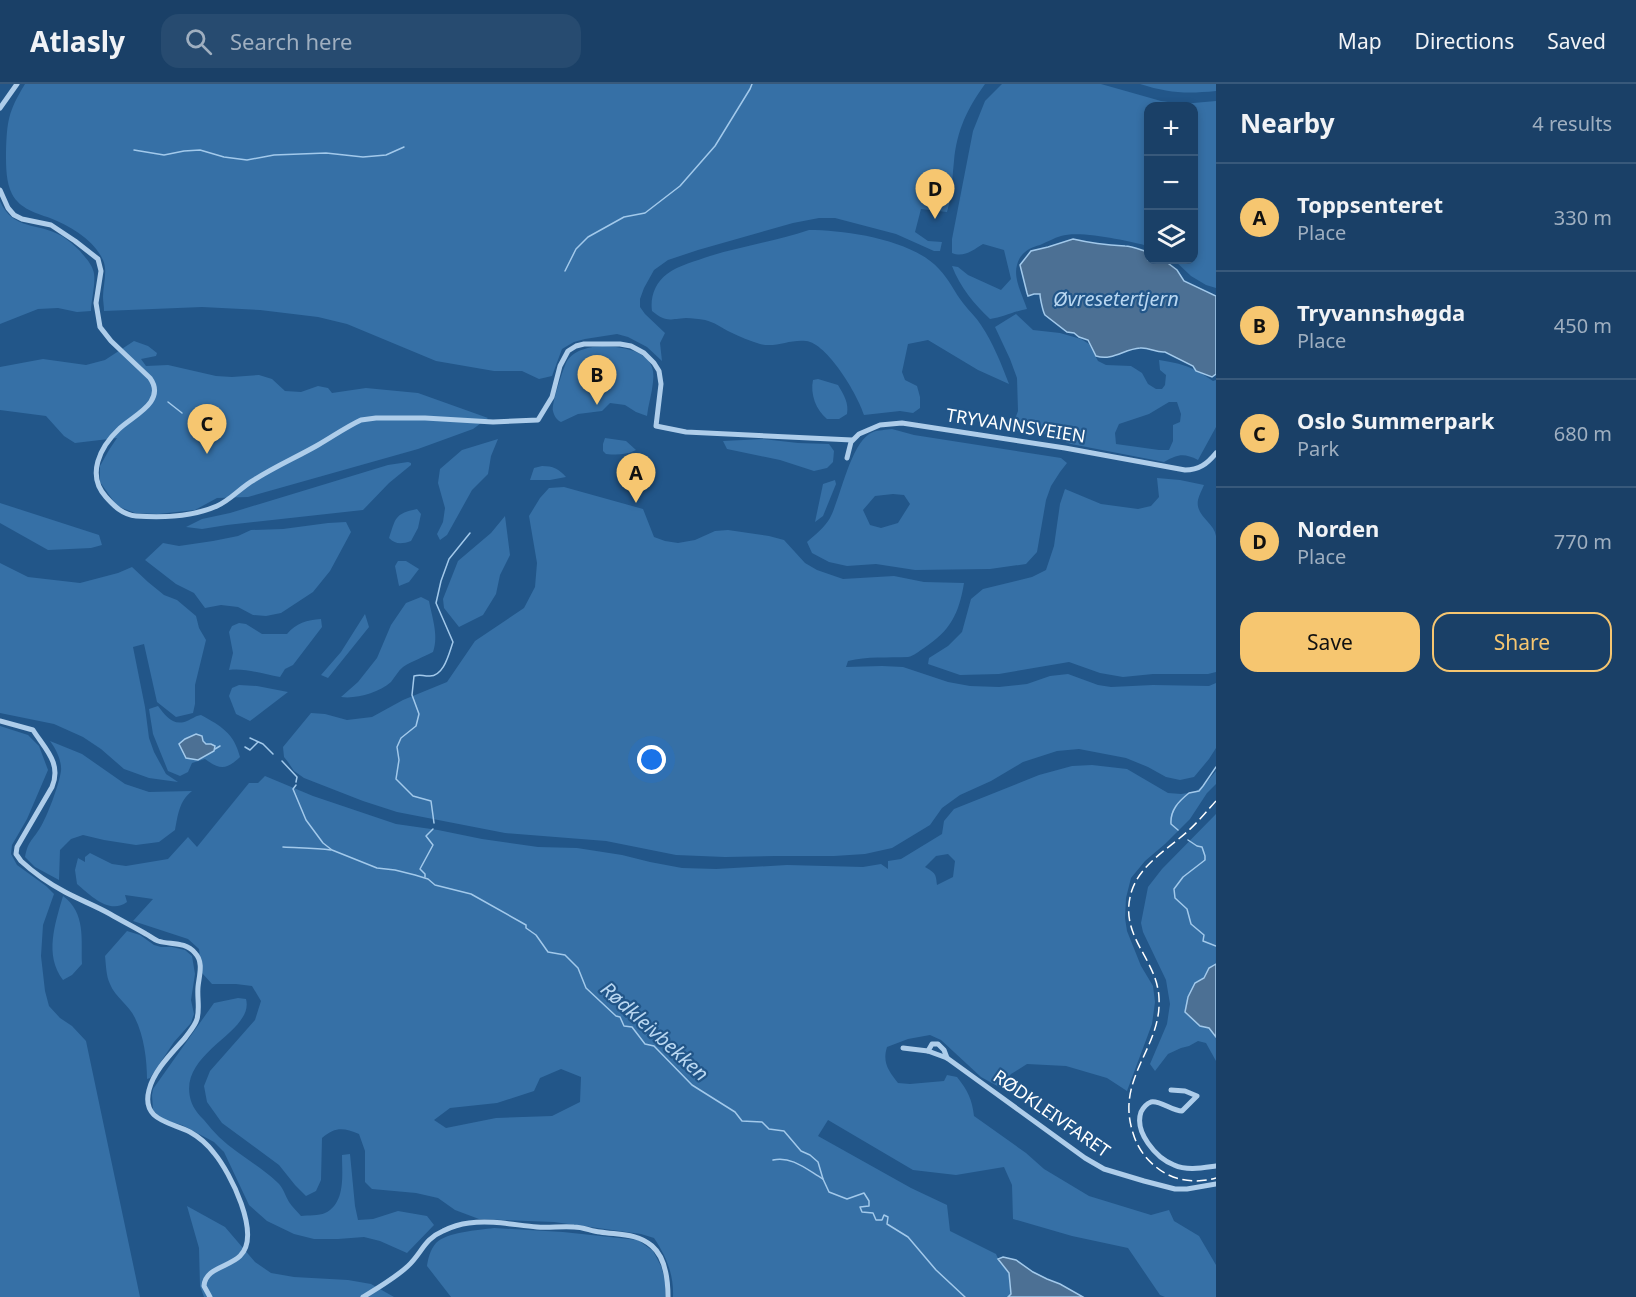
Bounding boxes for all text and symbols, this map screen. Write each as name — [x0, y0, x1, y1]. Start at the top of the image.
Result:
search box — [161, 14, 581, 68]
text: Atlasly — [30, 22, 125, 60]
icon: search — [182, 25, 215, 58]
text: Search here — [230, 26, 352, 56]
text: Map — [1338, 27, 1382, 55]
text: Directions — [1415, 27, 1514, 55]
text: Saved — [1547, 27, 1606, 55]
map controls — [1144, 102, 1198, 264]
button: + — [1144, 102, 1198, 156]
text: Nearby — [1240, 105, 1335, 141]
text: 4 results — [1532, 110, 1612, 137]
button: − — [1144, 156, 1198, 210]
pin: D — [916, 170, 954, 219]
text: Toppsenteret — [1297, 189, 1443, 219]
text: A — [1253, 204, 1266, 231]
text: 330 m — [1554, 204, 1612, 231]
button: layers — [1144, 210, 1198, 264]
text: Place — [1297, 219, 1346, 246]
water label: Øvresetertjern — [1053, 285, 1179, 312]
text: Tryvannshøgda — [1297, 297, 1465, 327]
text: B — [1253, 312, 1266, 339]
text: 450 m — [1554, 312, 1612, 339]
text: Place — [1297, 327, 1346, 354]
pin: B — [578, 356, 616, 405]
street label: TRYVANNSVEIEN — [945, 402, 1087, 448]
pin: C — [188, 404, 226, 454]
text: Oslo Summerpark — [1297, 405, 1494, 435]
text: C — [1253, 420, 1266, 447]
text: 680 m — [1554, 420, 1612, 447]
text: Park — [1297, 435, 1339, 462]
pin: A — [616, 454, 656, 503]
text: Norden — [1297, 513, 1379, 543]
text: D — [1252, 528, 1267, 555]
text: 770 m — [1554, 528, 1612, 555]
text: Place — [1297, 543, 1346, 570]
button: Save — [1240, 612, 1420, 672]
button: Share — [1432, 612, 1612, 672]
your location — [637, 745, 666, 774]
water label: Rødkleivbekken — [595, 975, 715, 1087]
street label: RØDKLEIVFARET — [989, 1064, 1115, 1162]

